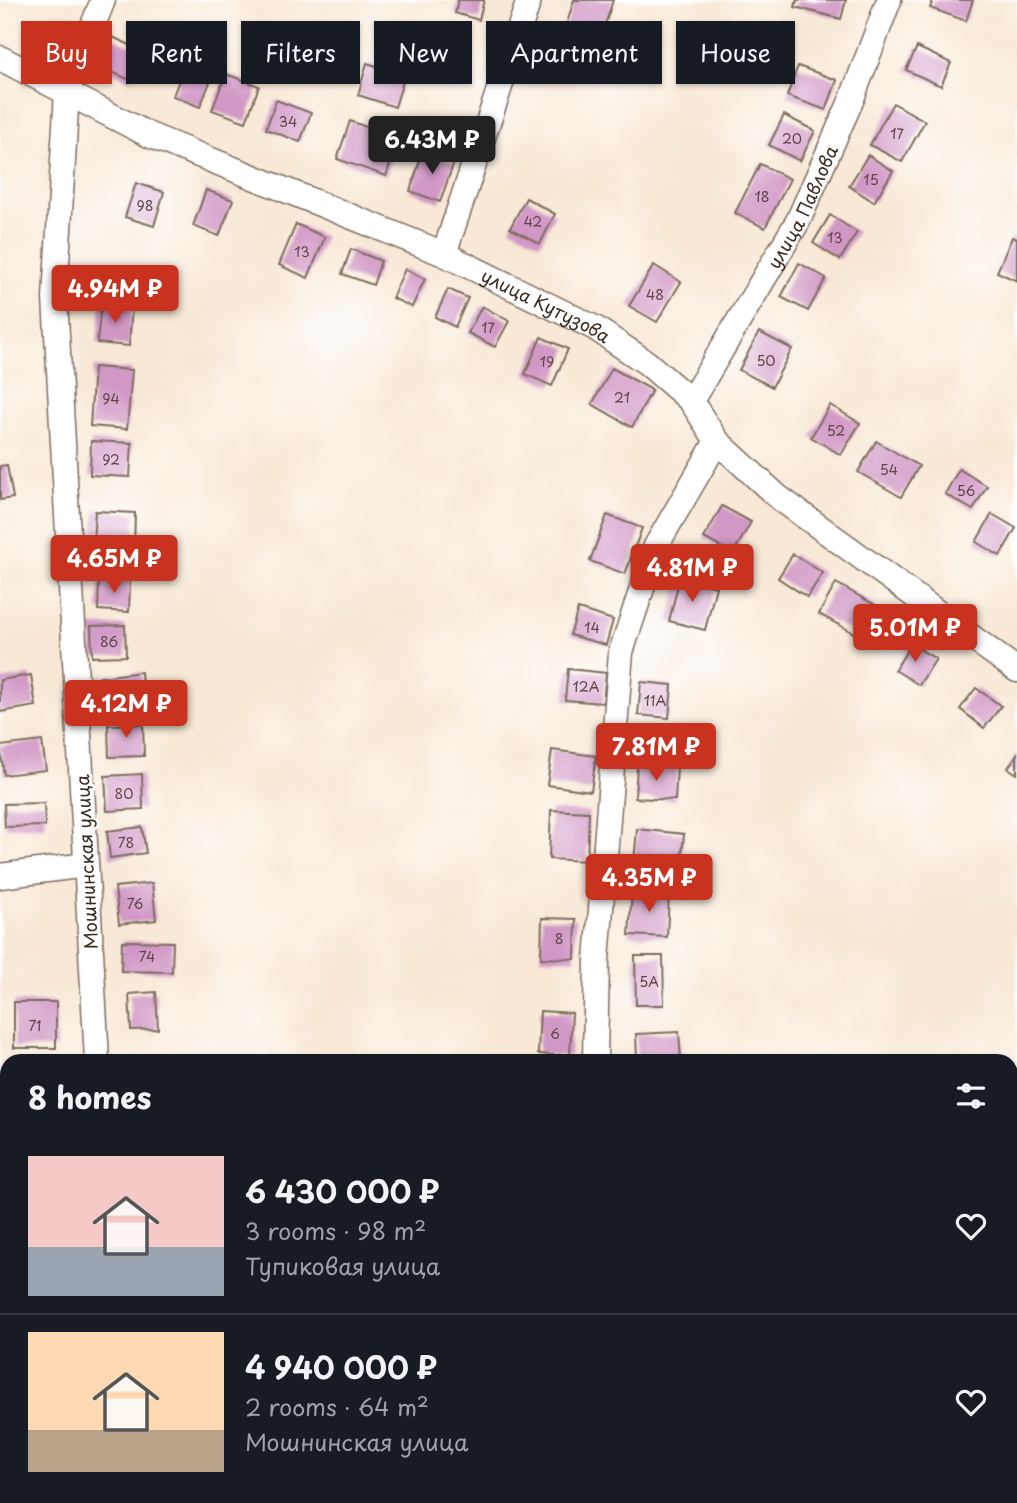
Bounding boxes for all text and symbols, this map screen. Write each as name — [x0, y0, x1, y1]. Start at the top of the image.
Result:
chip: Buy — [21, 21, 112, 84]
chip: Rent — [126, 21, 227, 84]
chip: Filters — [241, 21, 360, 84]
chip: New — [374, 21, 472, 84]
chip: Apartment — [486, 21, 662, 84]
chip: House — [676, 21, 795, 84]
house number: 34 — [279, 111, 297, 132]
pin: 6.43M ₽ — [367, 116, 497, 176]
text: 6.43M ₽ — [384, 121, 480, 156]
house number: 17 — [890, 123, 904, 144]
house number: 20 — [782, 128, 802, 149]
street label: улица Павлова — [759, 140, 844, 273]
house number: 15 — [863, 169, 879, 190]
house number: 18 — [754, 186, 770, 207]
house number: 98 — [137, 195, 153, 216]
house number: 42 — [524, 211, 542, 232]
house number: 13 — [827, 227, 843, 248]
house number: 13 — [294, 241, 310, 262]
street label: улица Кутузова — [477, 261, 617, 349]
pin: 4.94M ₽ — [50, 266, 180, 325]
text: 4.94M ₽ — [68, 270, 162, 305]
house number: 48 — [646, 284, 664, 305]
house number: 17 — [481, 317, 495, 338]
house number: 50 — [756, 350, 776, 371]
house number: 19 — [540, 351, 554, 372]
house number: 21 — [614, 387, 630, 408]
house number: 94 — [102, 388, 120, 409]
house number: 52 — [827, 420, 845, 441]
house number: 92 — [102, 449, 120, 470]
house number: 54 — [880, 459, 898, 480]
house number: 56 — [957, 480, 976, 501]
pin: 4.65M ₽ — [49, 536, 179, 595]
text: 4.65M ₽ — [67, 540, 161, 575]
pin: 4.81M ₽ — [627, 544, 757, 604]
text: 4.81M ₽ — [647, 549, 737, 584]
pin: 5.01M ₽ — [850, 604, 980, 664]
text: 5.01M ₽ — [869, 609, 961, 644]
house number: 14 — [584, 617, 600, 638]
house number: 86 — [100, 631, 118, 652]
house number: 12А — [573, 676, 600, 697]
pin: 4.12M ₽ — [61, 680, 191, 740]
text: 4.12M ₽ — [80, 685, 172, 720]
house number: 11А — [644, 690, 666, 711]
pin: 7.81M ₽ — [591, 724, 721, 783]
text: 7.81M ₽ — [612, 728, 700, 763]
street label: Мошнинская улица — [68, 773, 104, 950]
house number: 80 — [115, 783, 133, 804]
house number: 78 — [118, 832, 134, 853]
pin: 4.35M ₽ — [584, 855, 714, 914]
text: 4.35M ₽ — [602, 859, 696, 894]
house number: 76 — [127, 893, 144, 914]
house number: 8 — [555, 928, 563, 949]
house number: 74 — [139, 946, 155, 967]
house number: 5А — [639, 971, 659, 992]
house number: 71 — [28, 1015, 42, 1036]
house number: 6 — [550, 1023, 560, 1044]
text: 8 homes — [28, 1074, 151, 1119]
icon: filters — [952, 1077, 990, 1115]
text: 6 430 000 ₽ — [245, 1168, 439, 1213]
icon: home — [84, 1184, 168, 1268]
icon: heart — [952, 1207, 990, 1245]
text: 3 rooms · 98 m² — [245, 1213, 426, 1248]
text: Тупиковая улица — [245, 1248, 440, 1283]
text: 4 940 000 ₽ — [245, 1344, 437, 1389]
icon: home — [84, 1360, 168, 1444]
icon: heart — [952, 1383, 990, 1421]
text: 2 rooms · 64 m² — [245, 1389, 429, 1424]
text: Мошнинская улица — [245, 1424, 468, 1459]

